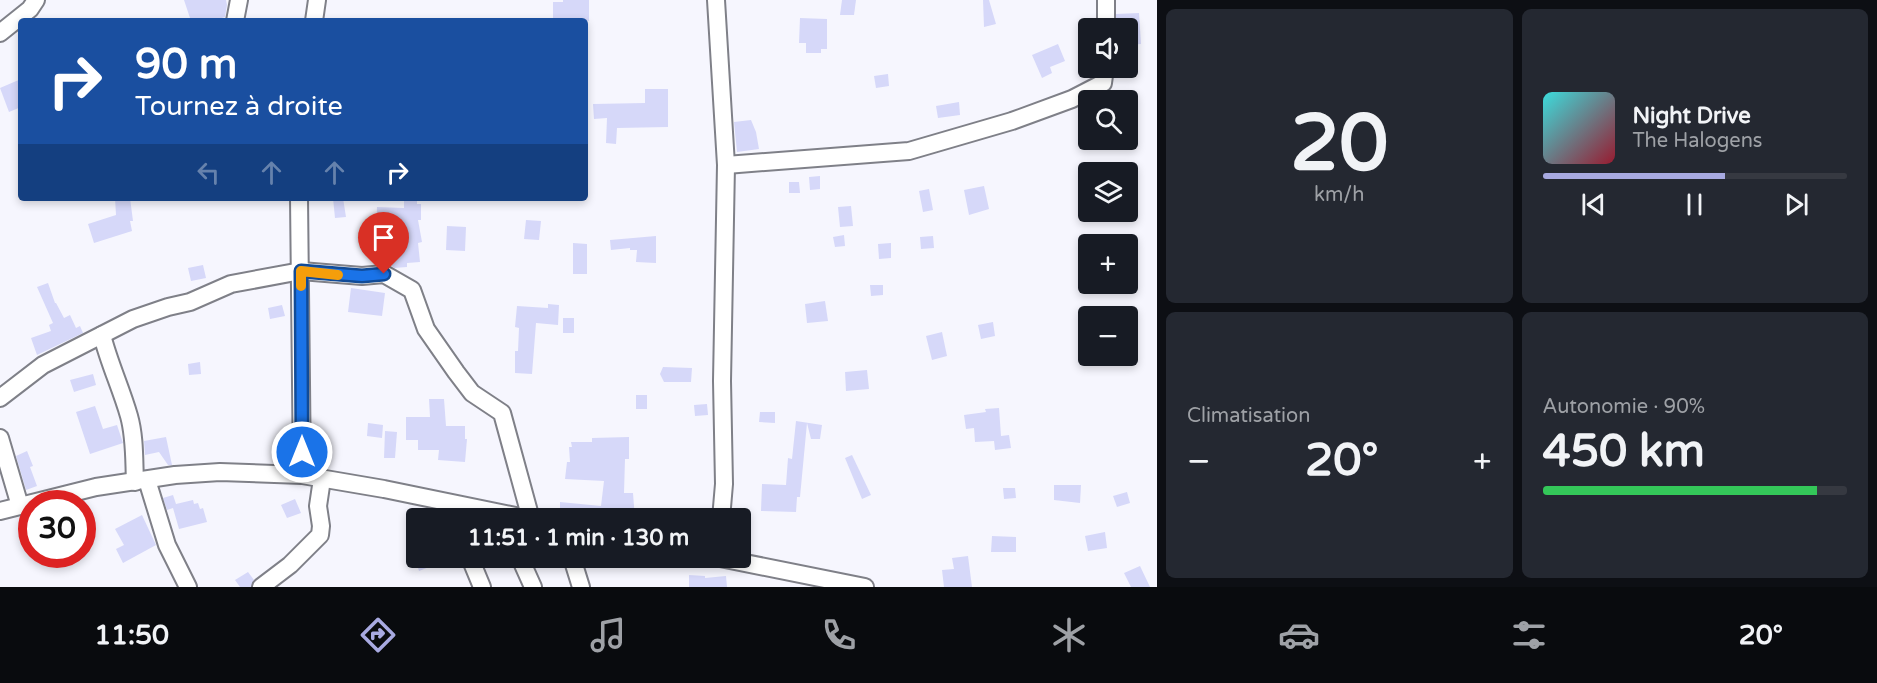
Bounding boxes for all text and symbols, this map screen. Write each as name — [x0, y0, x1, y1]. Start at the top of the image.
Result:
map controls — [1078, 18, 1138, 366]
button: sound — [1078, 18, 1138, 78]
text: 90 m — [135, 39, 237, 90]
icon: right — [36, 42, 114, 120]
text: Tournez à droite — [135, 90, 343, 123]
button: search — [1078, 90, 1138, 150]
text: 20 — [1290, 97, 1388, 191]
text: Night Drive — [1633, 103, 1751, 129]
text: The Halogens — [1633, 129, 1762, 153]
icon: left — [192, 156, 225, 189]
icon: ahead — [255, 156, 288, 189]
icon: ahead — [318, 156, 351, 189]
icon: right — [381, 156, 414, 189]
button: layers — [1078, 162, 1138, 222]
text: km/h — [1314, 183, 1364, 207]
icon: previous — [1577, 188, 1610, 221]
icon: pause — [1678, 188, 1711, 221]
icon: next — [1780, 188, 1813, 221]
pin — [358, 212, 409, 274]
icon: arrive — [367, 221, 400, 254]
button: + — [1078, 234, 1138, 294]
button: − — [1078, 306, 1138, 366]
text: Autonomie · 90% — [1543, 395, 1705, 419]
text: Climatisation — [1187, 404, 1310, 428]
position arrow — [270, 420, 334, 484]
text: 450 km — [1543, 425, 1705, 479]
text: 20° — [1305, 434, 1378, 488]
text: − — [1187, 442, 1211, 481]
text: + — [1473, 442, 1491, 481]
speed limit sign: 30 — [18, 490, 96, 568]
text: 11:51 · 1 min · 130 m — [468, 525, 689, 551]
icon: directions — [357, 614, 399, 656]
icon: music — [587, 614, 629, 656]
icon: phone — [818, 614, 860, 656]
icon: climate — [1048, 614, 1090, 656]
icon: car — [1278, 614, 1320, 656]
icon: filters — [1508, 614, 1550, 656]
text: 11:50 — [94, 619, 169, 652]
text: 20° — [1739, 619, 1783, 652]

